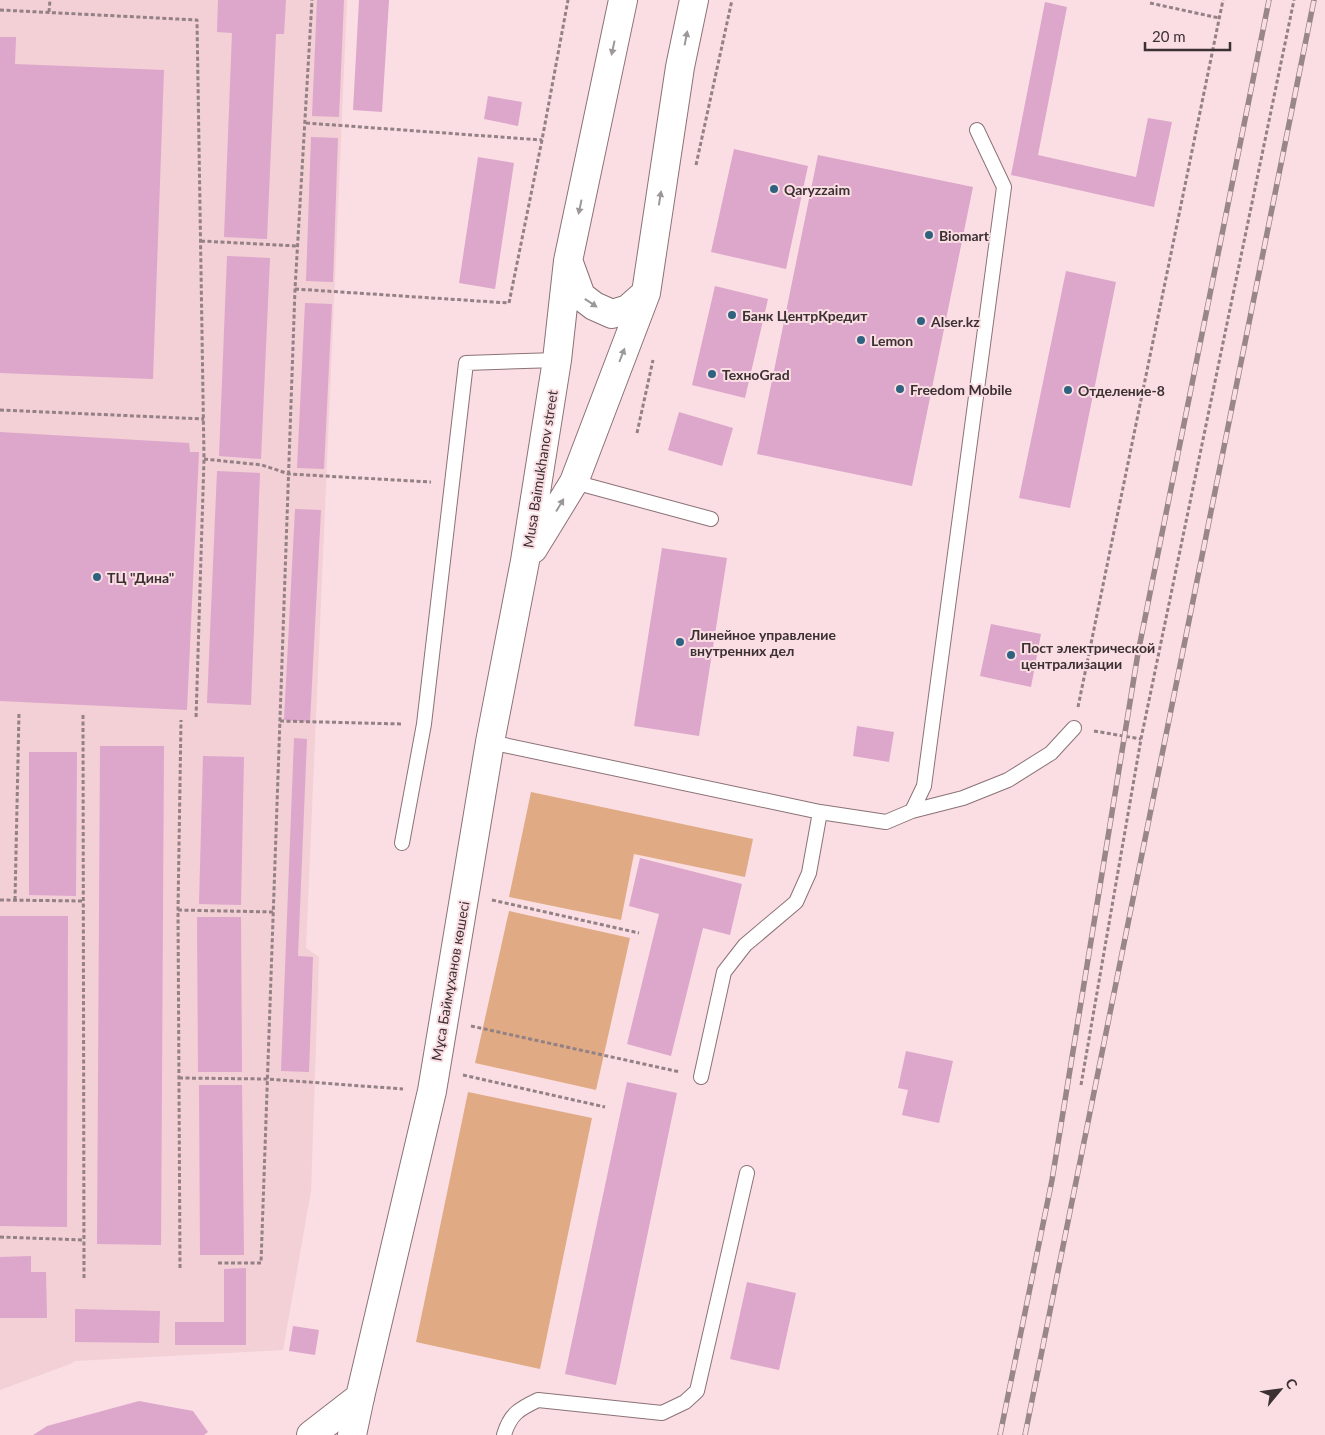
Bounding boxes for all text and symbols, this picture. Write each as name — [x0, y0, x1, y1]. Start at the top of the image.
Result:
scale bar — [1145, 20, 1230, 52]
text: 20 m — [1152, 27, 1186, 45]
one-way arrow — [682, 30, 690, 45]
one-way arrow — [609, 40, 617, 55]
place label: Qaryzzaim — [784, 181, 850, 198]
marker: Qaryzzaim — [768, 183, 780, 195]
one-way arrow — [657, 190, 665, 206]
one-way arrow — [575, 199, 583, 215]
place label: Biomart — [939, 227, 990, 244]
marker: Biomart — [923, 229, 935, 241]
one-way arrow — [584, 298, 598, 308]
place label: Банк ЦентрКредит — [742, 307, 868, 324]
marker: Банк ЦентрКредит — [726, 309, 738, 321]
place label: Alser.kz — [930, 313, 980, 330]
marker: Alser.kz — [915, 315, 927, 327]
place label: Lemon — [871, 332, 913, 349]
marker: Lemon — [855, 334, 867, 346]
one-way arrow — [618, 347, 626, 362]
place label: ТехноGrad — [722, 366, 790, 383]
marker: ТехноGrad — [706, 368, 718, 380]
place label: Freedom Mobile — [910, 381, 1012, 398]
place label: Отделение-8 — [1078, 382, 1165, 399]
marker: Freedom Mobile — [894, 383, 906, 395]
marker: Отделение-8 — [1062, 384, 1074, 396]
street label: Musa Baimukhanov street — [519, 389, 561, 549]
one-way arrow — [555, 498, 564, 511]
place label: ТЦ "Дина" — [107, 569, 174, 586]
marker: ТЦ "Дина" — [91, 571, 103, 583]
place label: Линейное управление внутренних дел — [689, 626, 836, 659]
marker: Линейное управление внутренних дел — [674, 636, 686, 648]
place label: Пост электрической централизации — [1021, 639, 1155, 672]
marker: Пост электрической централизации — [1005, 649, 1017, 661]
street label: Мұса Баймұханов көшесі — [428, 900, 472, 1062]
north arrow — [1255, 1365, 1305, 1415]
text: С — [1282, 1375, 1302, 1392]

